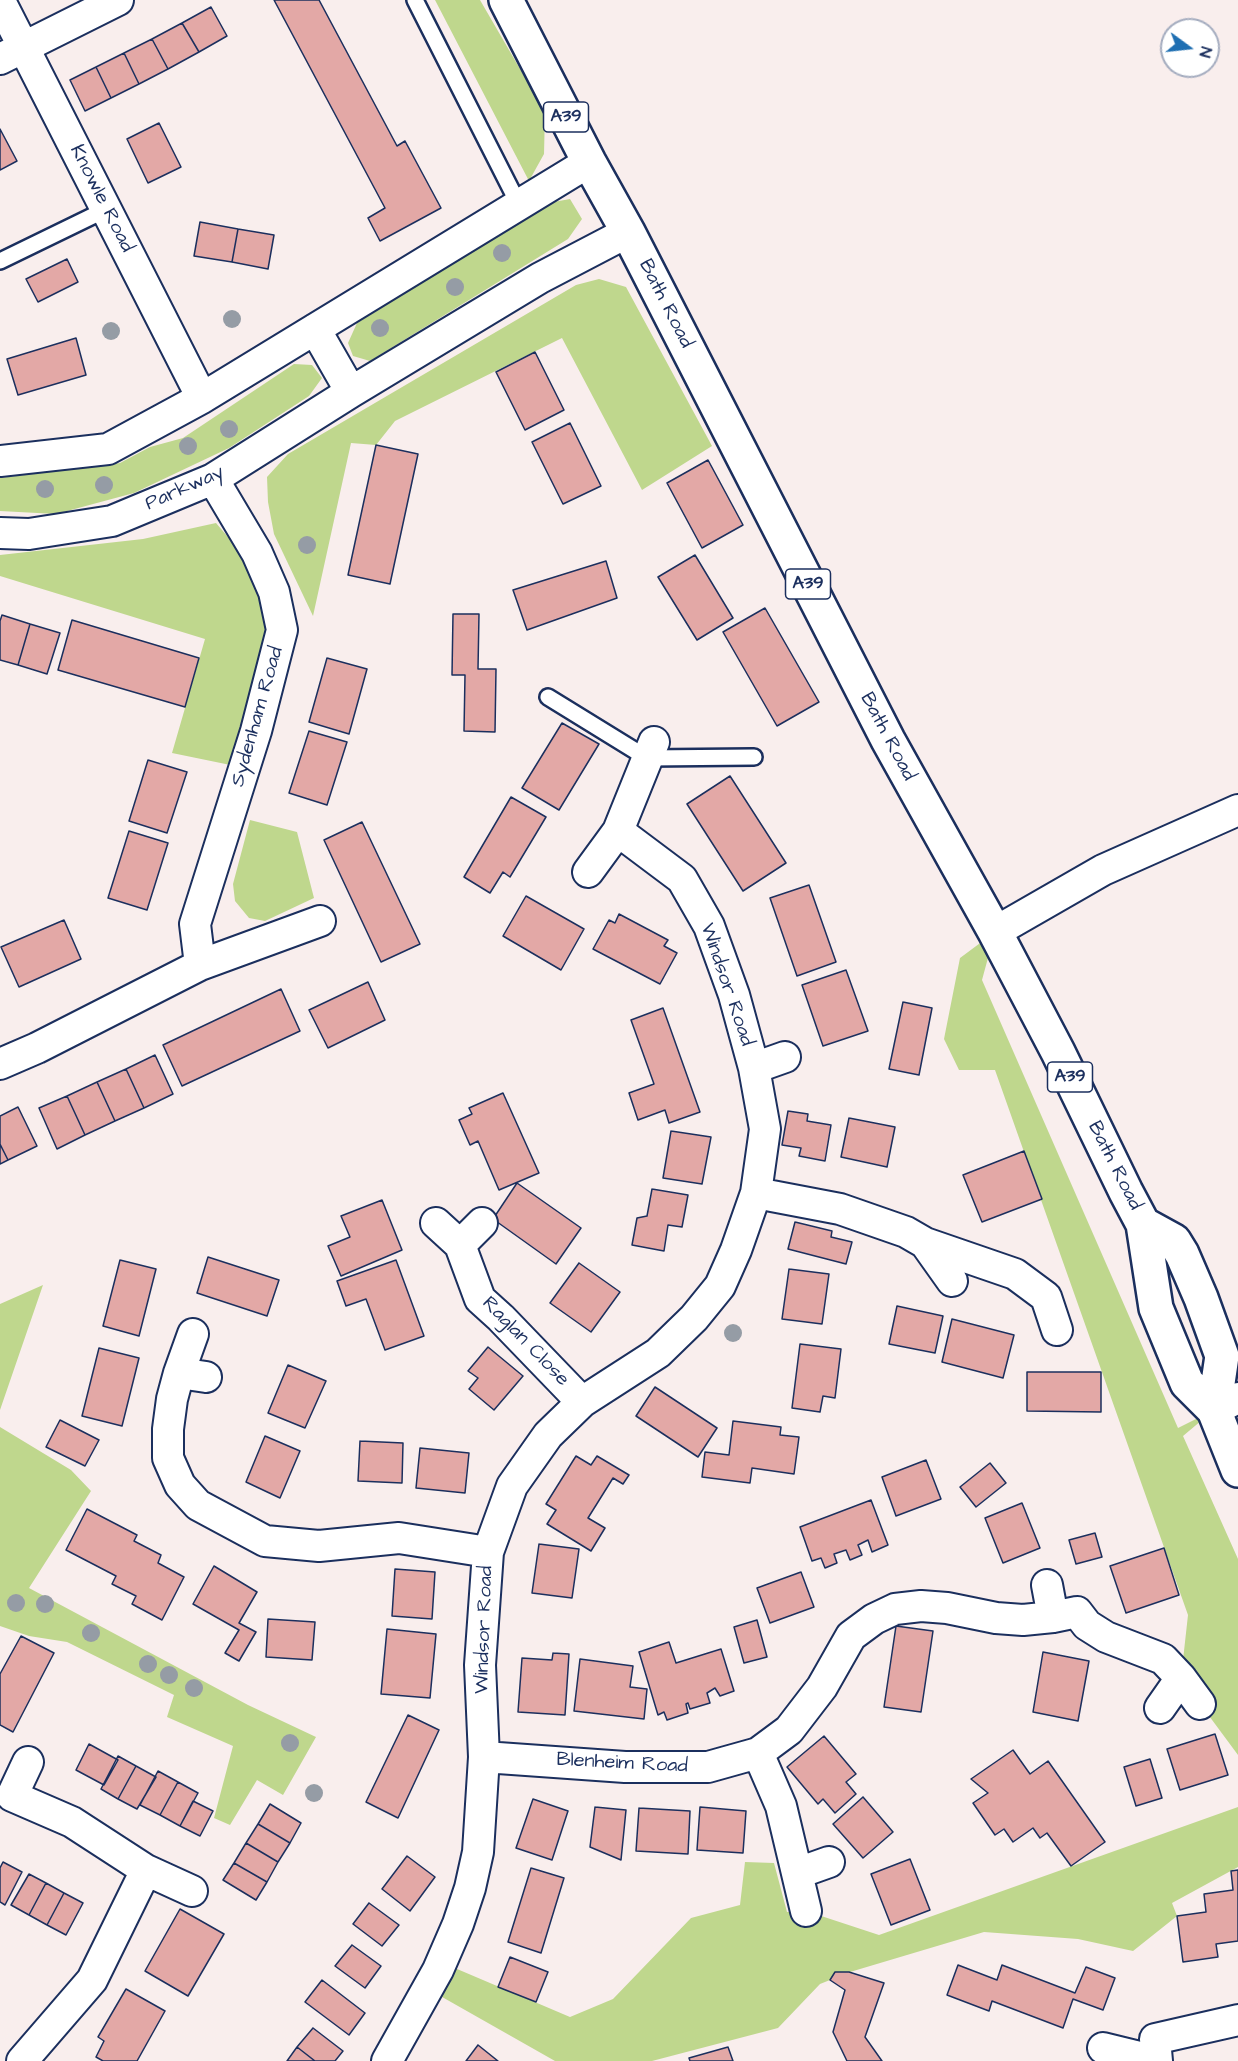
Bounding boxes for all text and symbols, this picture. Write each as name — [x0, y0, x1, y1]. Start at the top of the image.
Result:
north arrow — [1160, 18, 1220, 78]
text: N — [1194, 44, 1217, 60]
road number: A39 — [544, 102, 588, 132]
street label: Knowle Road — [64, 141, 138, 257]
street label: Bath Road — [632, 256, 698, 352]
street label: Parkway — [142, 461, 228, 517]
road number: A39 — [786, 569, 830, 599]
street label: Sydenham Road — [227, 644, 289, 790]
street label: Bath Road — [854, 689, 920, 785]
street label: Windsor Road — [694, 920, 758, 1050]
road number: A39 — [1048, 1062, 1092, 1092]
street label: Bath Road — [1081, 1118, 1147, 1214]
street label: Raglan Close — [476, 1292, 574, 1392]
street label: Windsor Road — [471, 1565, 499, 1695]
street label: Blenheim Road — [556, 1749, 688, 1779]

